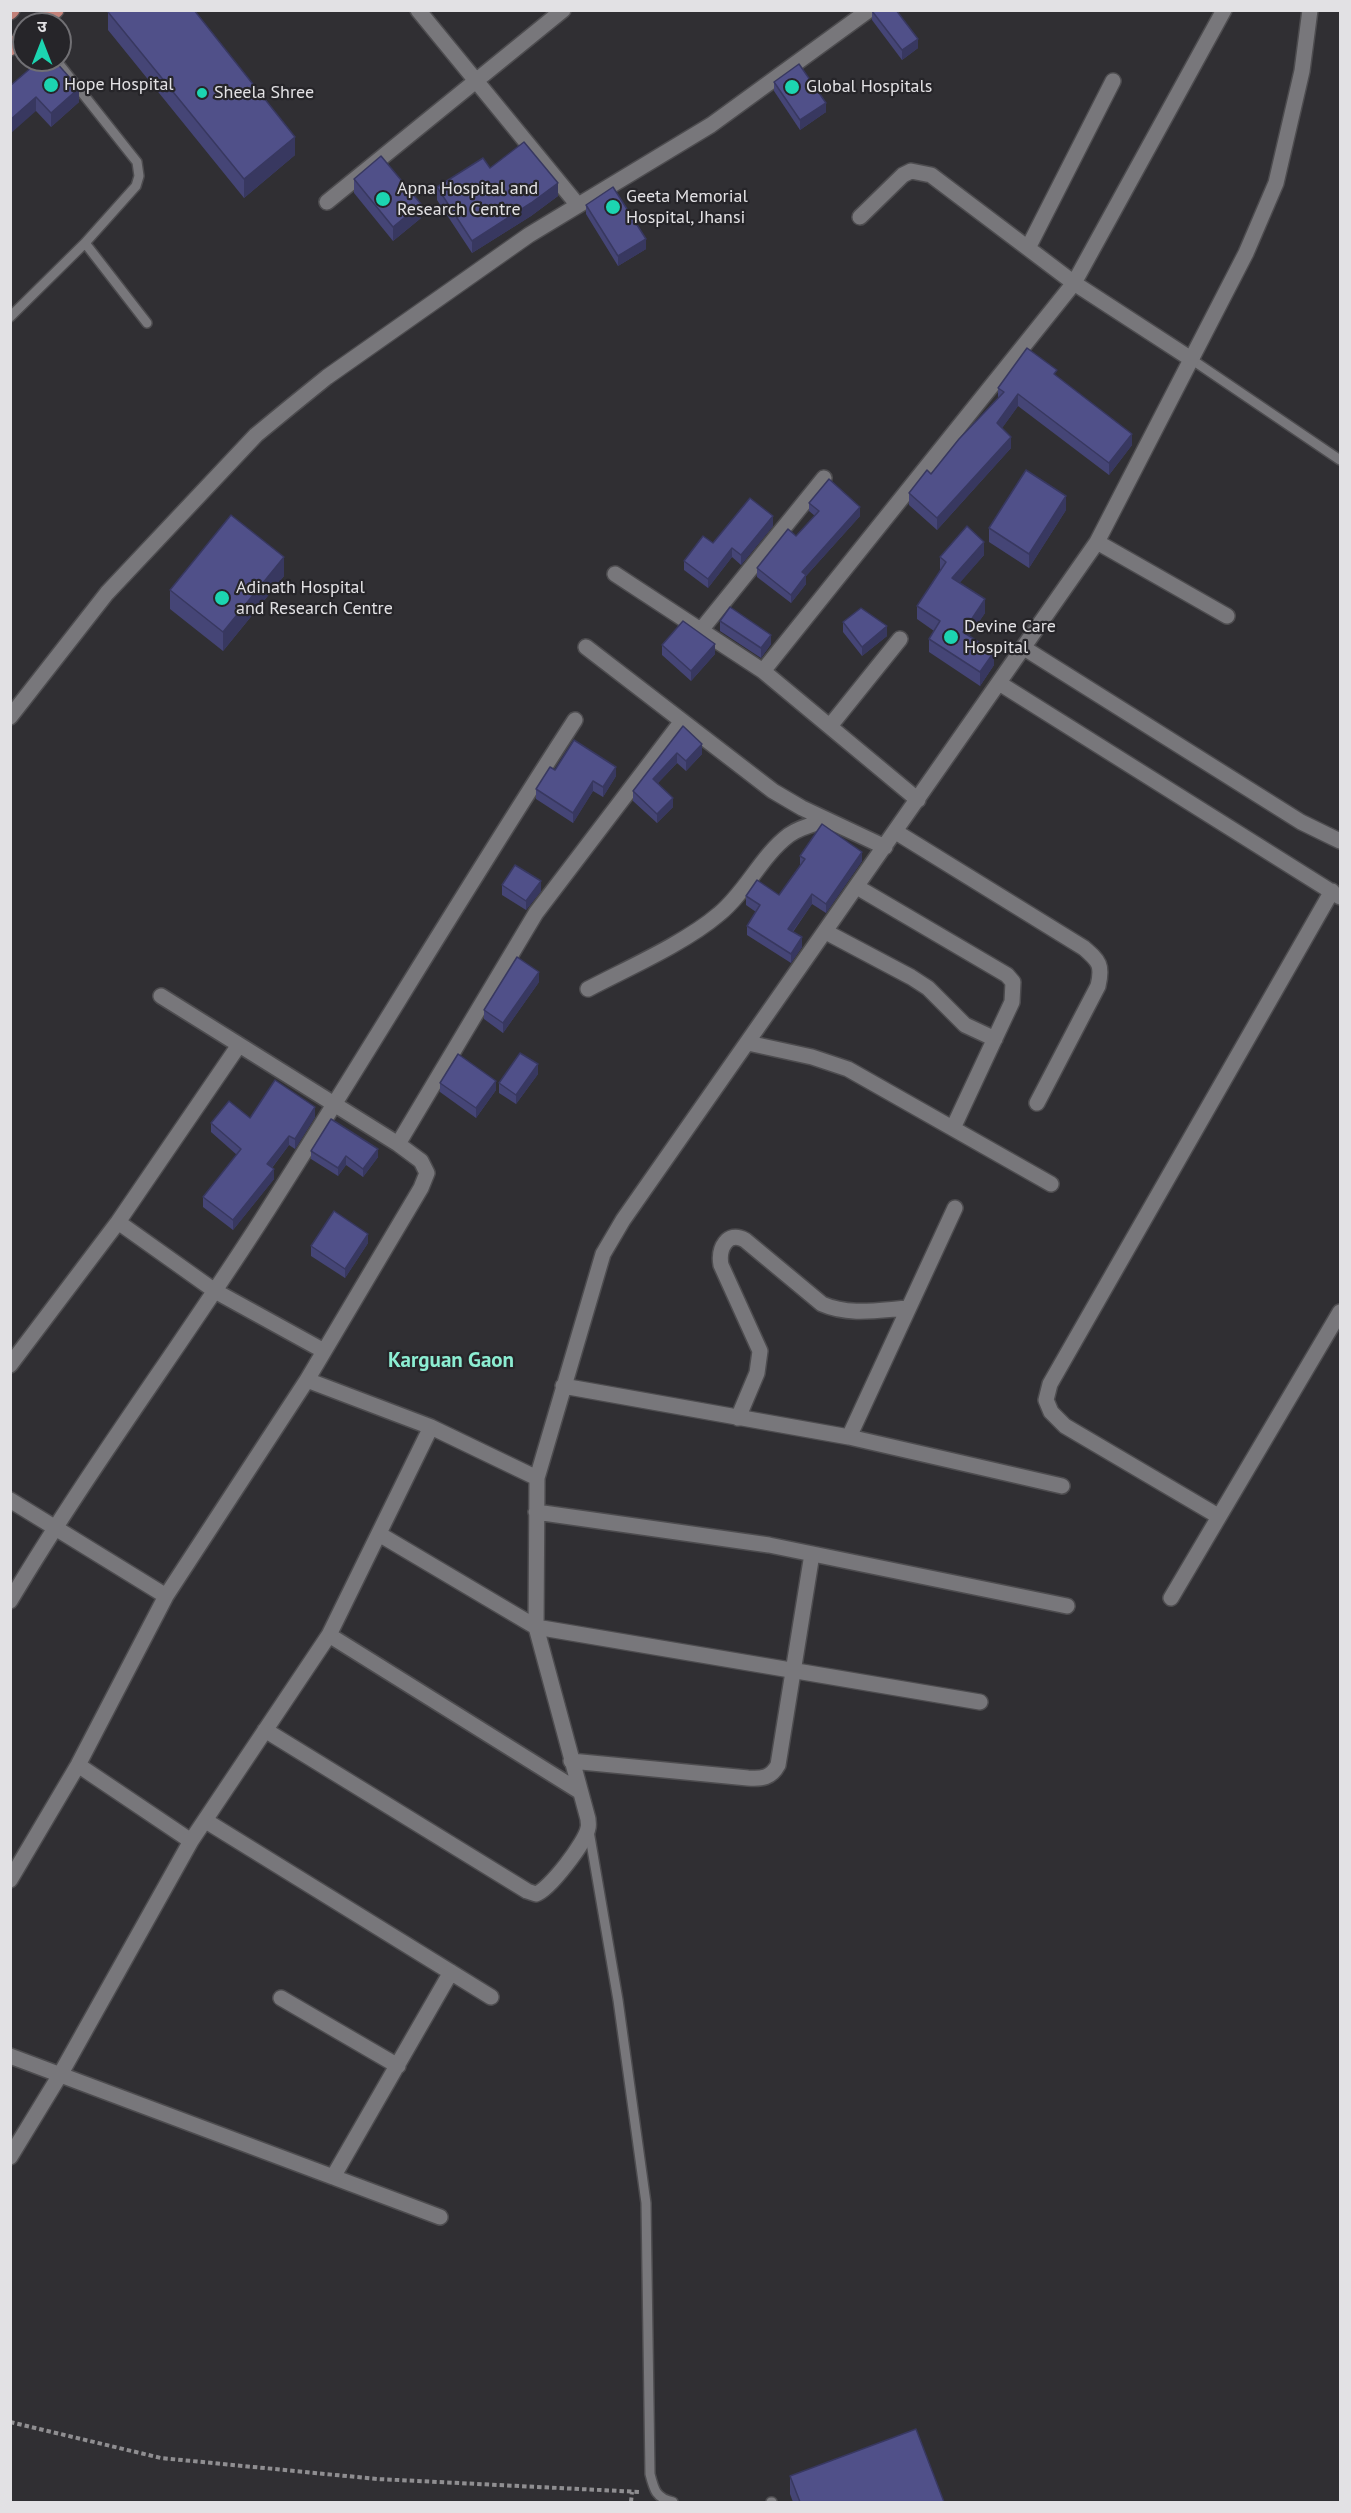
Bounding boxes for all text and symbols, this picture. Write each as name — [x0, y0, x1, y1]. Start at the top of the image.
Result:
north arrow — [12, 12, 72, 72]
text: उ — [37, 16, 47, 36]
place label: Hope Hospital — [64, 74, 174, 96]
marker: Hope Hospital — [42, 76, 60, 94]
place label: Global Hospitals — [806, 76, 932, 98]
marker: Global Hospitals — [783, 78, 801, 96]
place label: Sheela Shree — [214, 82, 314, 104]
marker: Sheela Shree — [195, 86, 209, 100]
place label: Apna Hospital and Research Centre — [397, 178, 538, 220]
place label: Geeta Memorial Hospital, Jhansi — [626, 186, 748, 228]
marker: Apna Hospital and Research Centre — [374, 190, 392, 208]
marker: Geeta Memorial Hospital, Jhansi — [604, 198, 622, 216]
place label: Adinath Hospital and Research Centre — [236, 577, 393, 620]
marker: Adinath Hospital and Research Centre — [213, 589, 231, 607]
place label: Devine Care Hospital — [964, 616, 1056, 658]
marker: Devine Care Hospital — [942, 628, 960, 646]
district label: Karguan Gaon — [388, 1348, 514, 1374]

